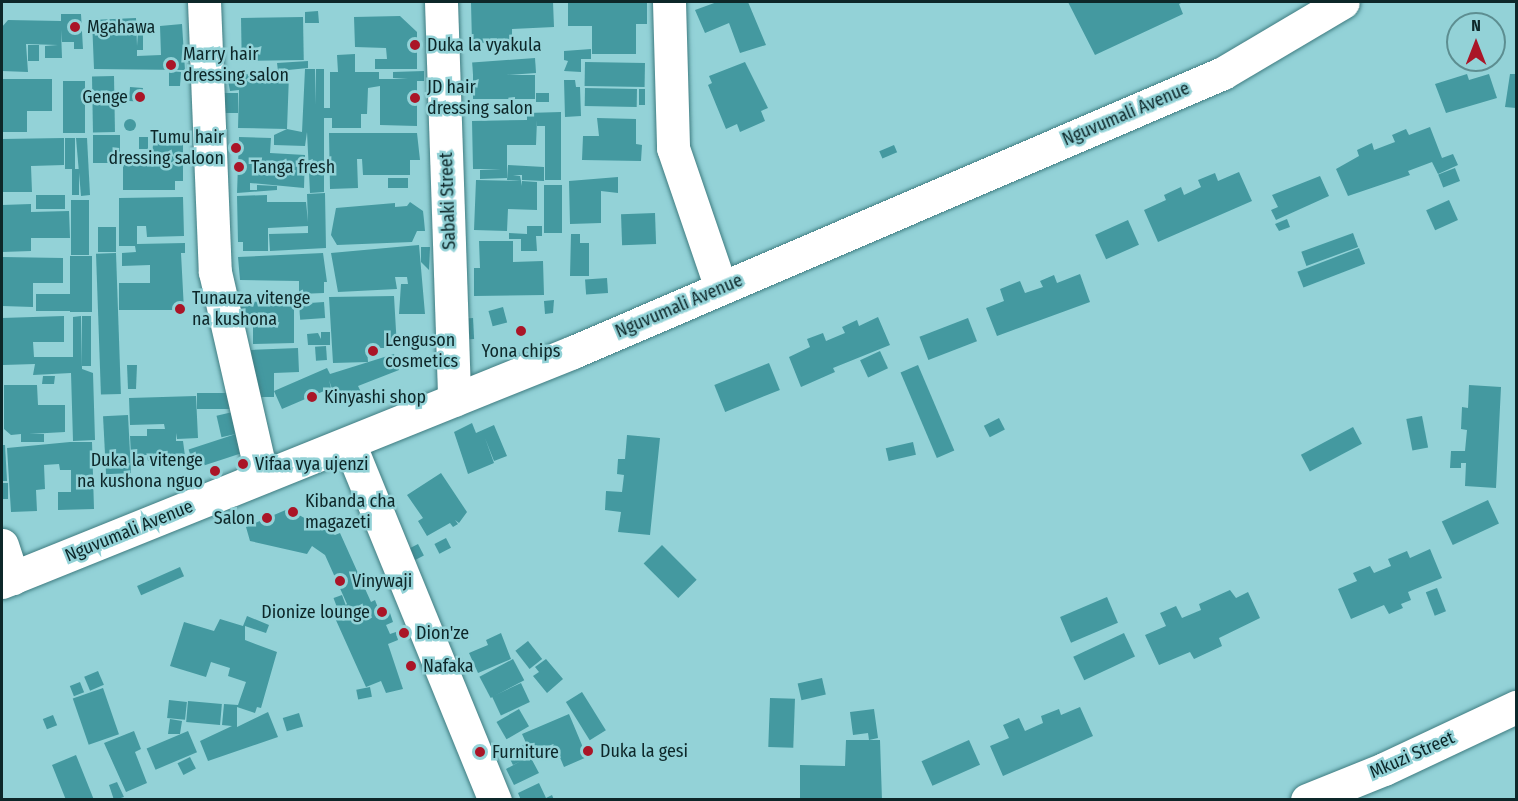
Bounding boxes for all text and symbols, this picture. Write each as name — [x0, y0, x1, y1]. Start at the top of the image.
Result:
north arrow — [1446, 12, 1506, 72]
place label: Mgahawa — [87, 16, 155, 38]
text: N — [1471, 16, 1481, 35]
marker: Mgahawa — [68, 20, 82, 34]
place label: Duka la vyakula — [427, 34, 542, 56]
marker: Duka la vyakula — [408, 38, 422, 52]
place label: Marry hair dressing salon — [183, 44, 289, 86]
marker: Marry hair dressing salon — [164, 58, 178, 72]
place label: JD hair dressing salon — [427, 77, 533, 119]
street label: Nguvumali Avenue — [1059, 77, 1193, 151]
place label: Genge — [82, 86, 128, 108]
marker: Genge — [133, 90, 147, 104]
marker: JD hair dressing salon — [408, 91, 422, 105]
place label: Tumu hair dressing saloon — [108, 127, 224, 170]
marker: Tumu hair dressing saloon — [229, 141, 243, 155]
street label: Sabaki Street — [436, 152, 460, 250]
place label: Tanga fresh — [251, 156, 335, 178]
marker: Tanga fresh — [232, 160, 246, 174]
street label: Nguvumali Avenue — [612, 269, 746, 343]
place label: Tunauza vitenge na kushona — [192, 288, 310, 330]
marker: Tunauza vitenge na kushona — [173, 302, 187, 316]
marker: Yona chips — [514, 324, 528, 338]
place label: Lenguson cosmetics — [385, 330, 458, 372]
place label: Yona chips — [482, 340, 560, 362]
marker: Lenguson cosmetics — [366, 344, 380, 358]
place label: Kinyashi shop — [324, 386, 426, 408]
marker: Kinyashi shop — [305, 390, 319, 404]
place label: Duka la vitenge na kushona nguo — [77, 450, 203, 492]
place label: Vifaa vya ujenzi — [255, 453, 368, 475]
marker: Vifaa vya ujenzi — [236, 457, 250, 471]
marker: Duka la vitenge na kushona nguo — [208, 464, 222, 478]
place label: Kibanda cha magazeti — [305, 491, 395, 534]
street label: Nguvumali Avenue — [62, 495, 196, 567]
marker: Kibanda cha magazeti — [286, 505, 300, 519]
place label: Salon — [214, 507, 255, 529]
marker: Salon — [260, 511, 274, 525]
place label: Vinywaji — [352, 570, 412, 592]
marker: Vinywaji — [333, 574, 347, 588]
place label: Dionize lounge — [261, 601, 370, 623]
marker: Dionize lounge — [375, 605, 389, 619]
place label: Dion'ze — [416, 622, 469, 644]
marker: Dion'ze — [397, 626, 411, 640]
place label: Nafaka — [423, 655, 474, 677]
marker: Nafaka — [404, 659, 418, 673]
street label: Mkuzi Street — [1366, 727, 1458, 783]
place label: Duka la gesi — [600, 740, 688, 762]
place label: Furniture — [492, 741, 559, 763]
marker: Duka la gesi — [581, 744, 595, 758]
marker: Furniture — [473, 745, 487, 759]

